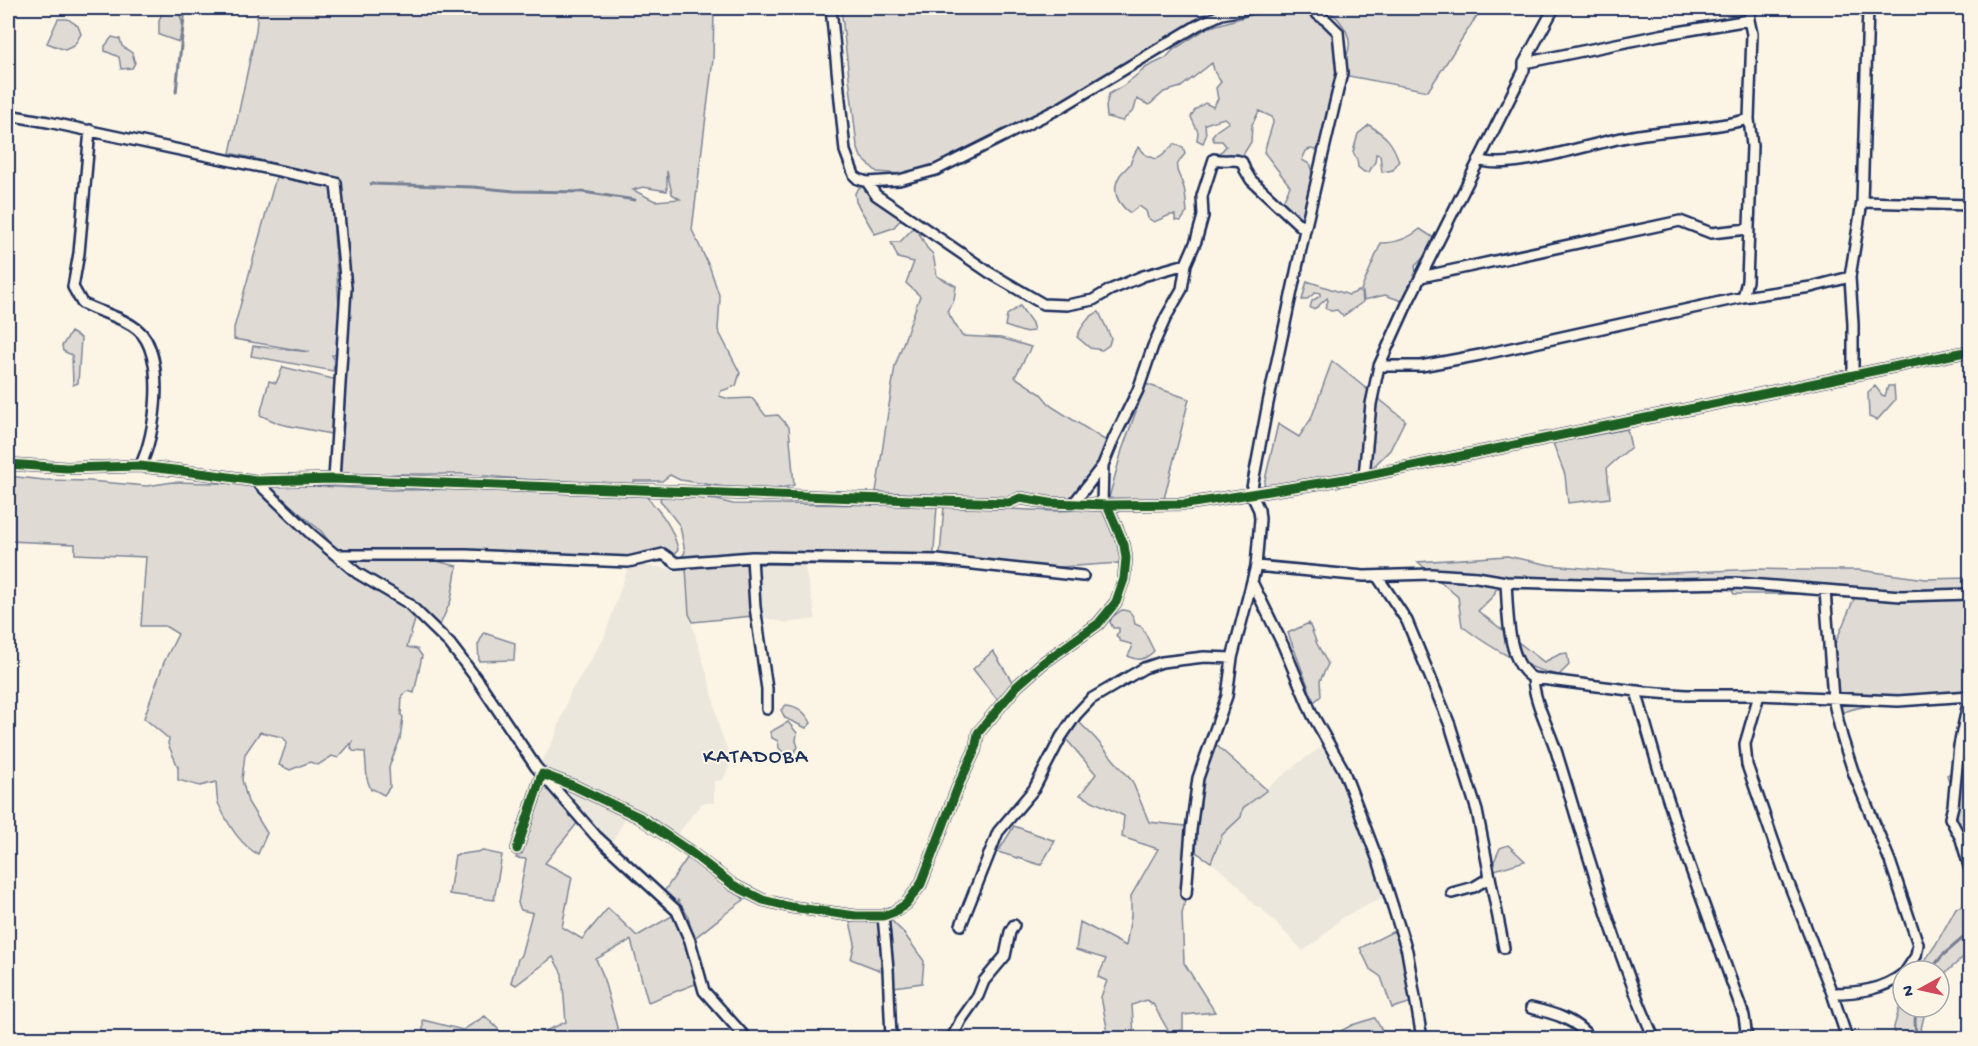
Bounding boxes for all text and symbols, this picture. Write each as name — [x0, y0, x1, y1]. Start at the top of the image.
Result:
district label: KATADOBA — [703, 746, 809, 771]
north arrow — [1891, 959, 1951, 1019]
text: N — [1899, 984, 1920, 997]

